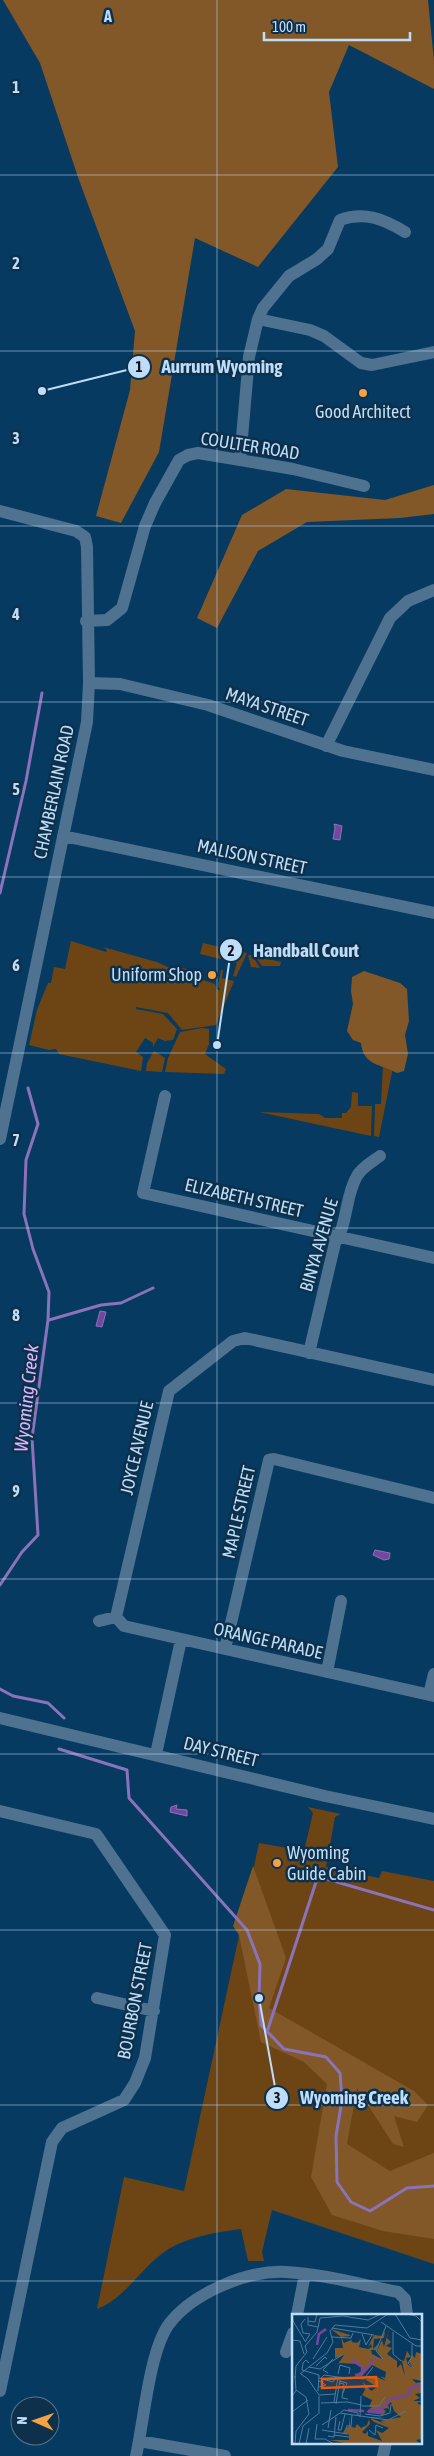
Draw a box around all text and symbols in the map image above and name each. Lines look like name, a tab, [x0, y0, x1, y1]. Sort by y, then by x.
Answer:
text: A	[103, 7, 112, 25]
scale bar	[264, 10, 410, 42]
text: 100 m	[272, 18, 306, 35]
text: 1	[12, 78, 20, 96]
text: 2	[12, 254, 20, 272]
callout: Aurrum Wyoming	[126, 350, 292, 384]
text: Aurrum Wyoming	[161, 355, 283, 377]
text: 1	[135, 358, 143, 375]
marker: Good Architect	[357, 387, 369, 399]
place label: Good Architect	[315, 401, 411, 422]
street label: COULTER ROAD	[199, 427, 301, 464]
text: 3	[12, 429, 20, 447]
text: 4	[11, 605, 20, 623]
street label: MAYA STREET	[223, 683, 311, 730]
street label: CHAMBERLAIN ROAD	[29, 723, 78, 861]
text: 5	[12, 780, 20, 798]
street label: MALISON STREET	[195, 835, 309, 878]
callout: Handball Court	[218, 933, 369, 967]
text: Handball Court	[253, 939, 360, 961]
text: 2	[227, 942, 235, 959]
text: 6	[12, 956, 20, 974]
place label: Uniform Shop	[111, 964, 202, 985]
marker: Uniform Shop	[206, 969, 218, 981]
text: 7	[12, 1131, 20, 1149]
street label: ELIZABETH STREET	[183, 1174, 305, 1221]
street label: BINYA AVENUE	[295, 1196, 342, 1294]
text: 8	[12, 1306, 20, 1324]
water label: Wyoming Creek	[9, 1343, 43, 1453]
street label: JOYCE AVENUE	[116, 1399, 158, 1497]
street label: MAPLE STREET	[218, 1463, 259, 1560]
text: 9	[12, 1482, 20, 1500]
street label: ORANGE PARADE	[212, 1618, 325, 1663]
street label: DAY STREET	[182, 1732, 261, 1771]
place label: Wyoming Guide Cabin	[287, 1842, 366, 1884]
marker: Wyoming Guide Cabin	[271, 1857, 283, 1869]
street label: BOURBON STREET	[113, 1941, 156, 2061]
callout: Wyoming Creek	[265, 2081, 418, 2115]
text: Wyoming Creek	[299, 2086, 409, 2108]
text: 3	[273, 2089, 281, 2106]
inset map	[292, 2314, 422, 2444]
north arrow	[10, 2396, 60, 2446]
text: N	[14, 2416, 30, 2425]

